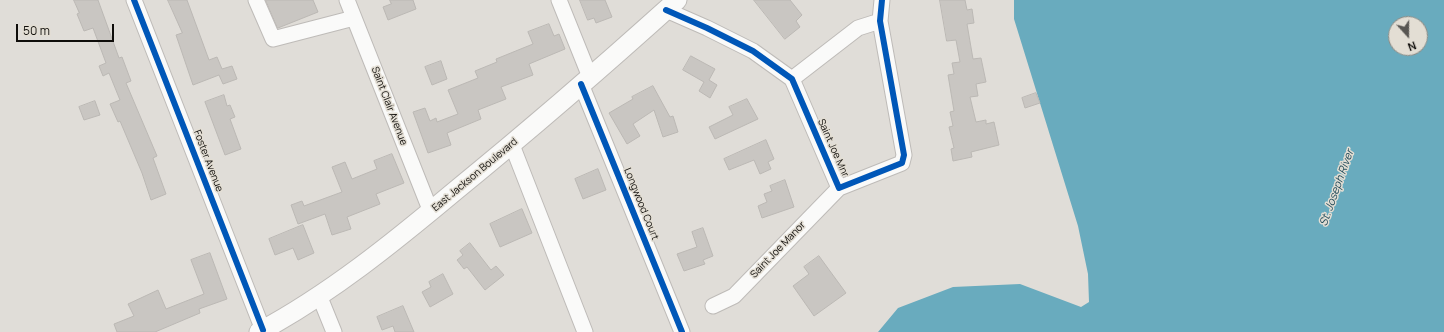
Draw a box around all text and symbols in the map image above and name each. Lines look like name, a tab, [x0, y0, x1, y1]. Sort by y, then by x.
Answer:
scale bar	[18, 16, 116, 42]
north arrow	[1388, 16, 1428, 56]
text: 50 m	[23, 22, 50, 39]
text: N	[1406, 38, 1418, 55]
street label: Saint Clair Avenue	[368, 65, 410, 147]
street label: Saint Joe Mnr	[815, 117, 851, 179]
street label: Foster Avenue	[191, 128, 225, 194]
street label: East Jackson Boulevard	[430, 136, 520, 214]
water label: St. Joseph River	[1317, 148, 1357, 228]
street label: Longwood Court	[621, 166, 661, 242]
street label: Saint Joe Manor	[748, 219, 808, 281]

